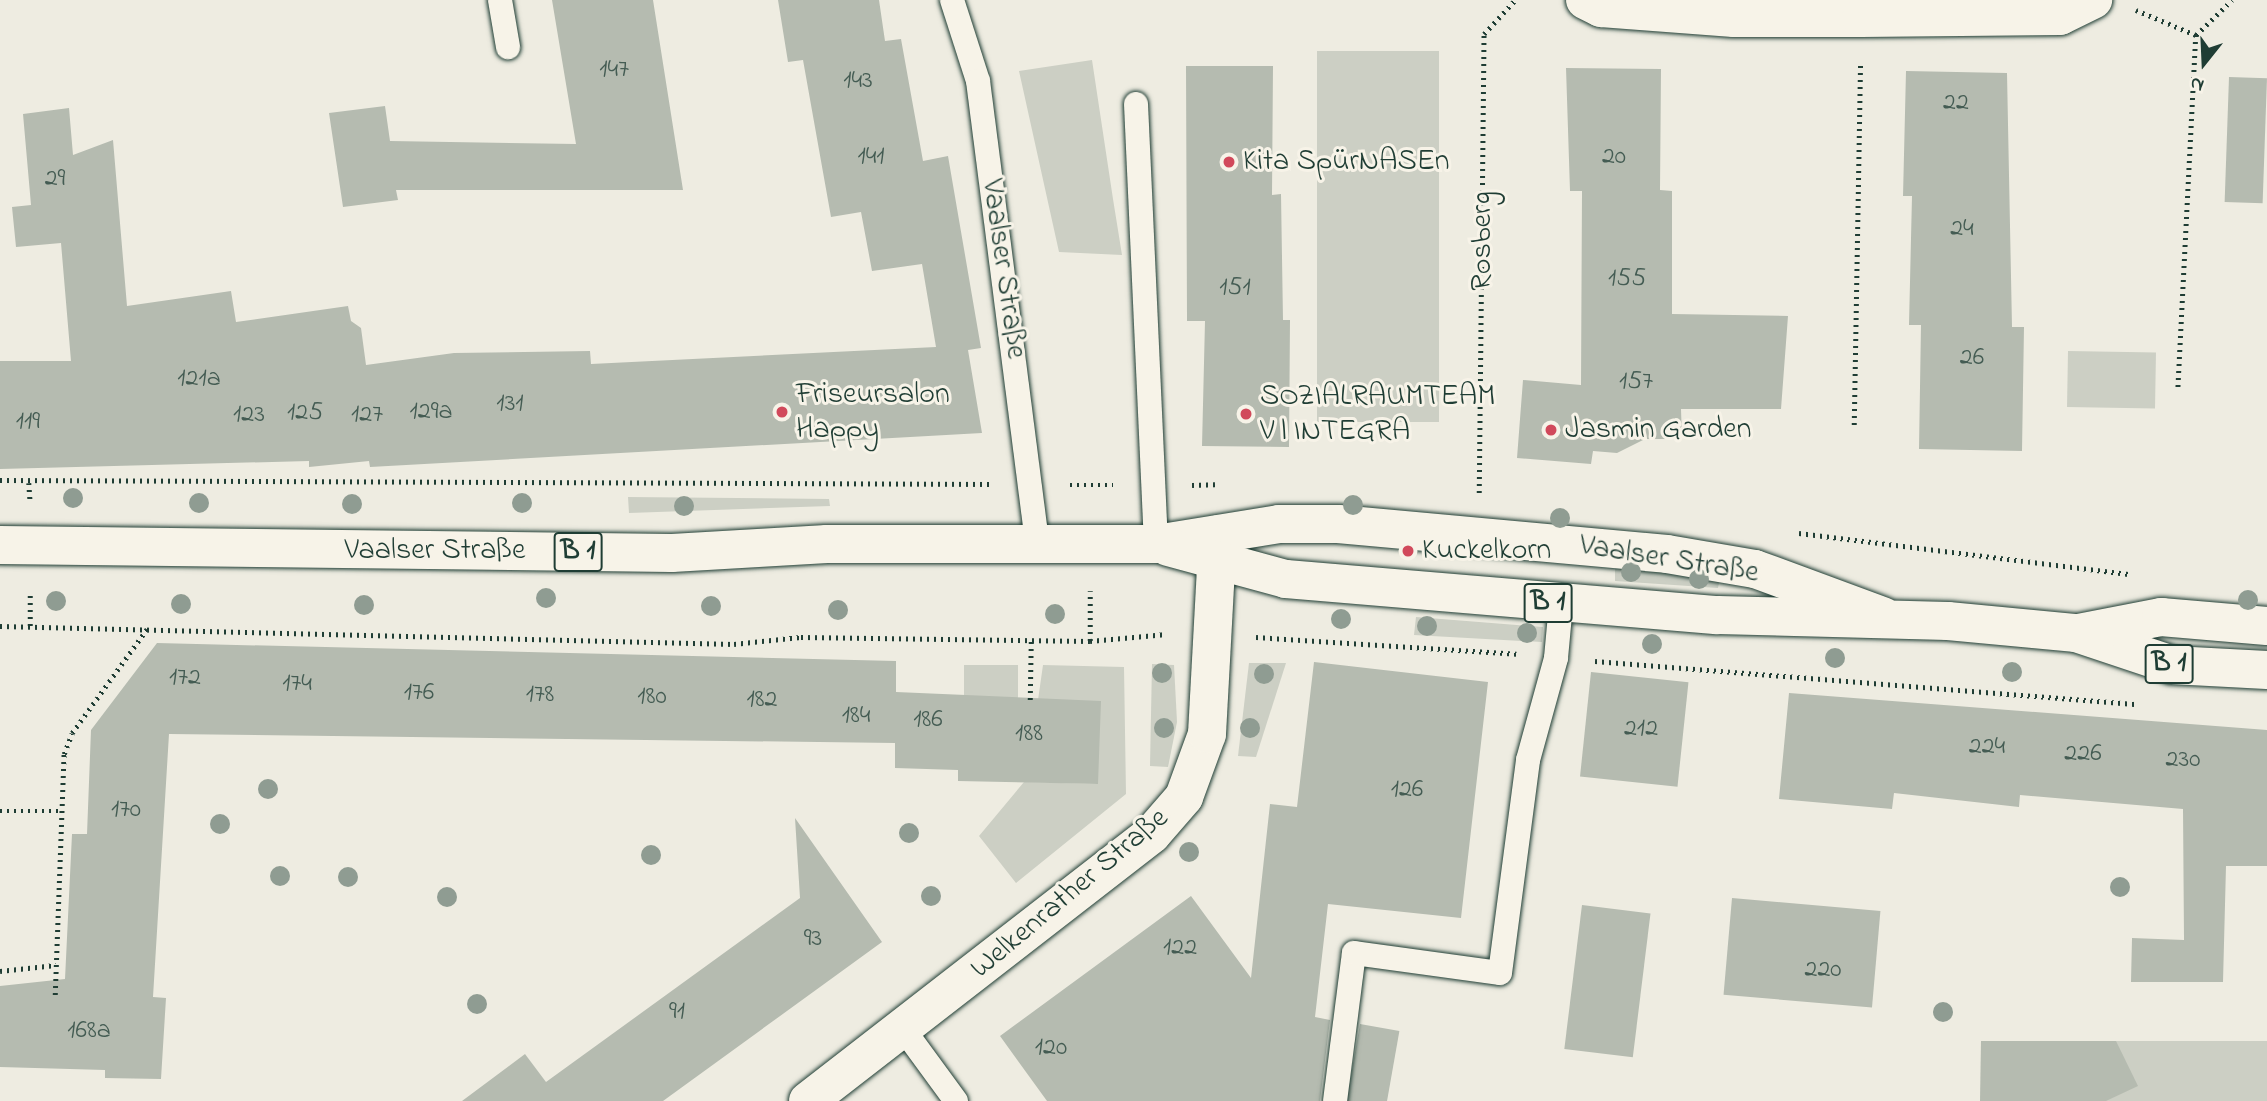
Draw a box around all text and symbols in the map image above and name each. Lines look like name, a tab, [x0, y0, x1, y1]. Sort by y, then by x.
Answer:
north arrow	[2169, 28, 2239, 98]
house number: 147	[599, 55, 629, 87]
house number: 143	[843, 66, 873, 98]
text: N	[2187, 69, 2208, 98]
house number: 22	[1943, 88, 1969, 120]
house number: 141	[857, 142, 885, 174]
house number: 20	[1602, 142, 1626, 174]
place label: Kita SpürNASEn	[1243, 144, 1450, 180]
marker: Kita SpürNASEn	[1221, 154, 1237, 170]
house number: 29	[45, 164, 65, 196]
street label: Vaalser Straße	[973, 177, 1033, 361]
street label: Rosberg	[1465, 191, 1501, 291]
house number: 24	[1950, 214, 1974, 246]
house number: 155	[1608, 264, 1646, 296]
house number: 151	[1219, 273, 1251, 305]
house number: 26	[1960, 343, 1984, 375]
house number: 121a	[177, 364, 221, 396]
house number: 157	[1619, 367, 1653, 399]
place label: Friseursalon Happy	[796, 377, 950, 448]
place label: SOZIALRAUMTEAM V | INTEGRA	[1260, 379, 1495, 449]
house number: 131	[496, 389, 524, 421]
house number: 129a	[409, 397, 453, 429]
house number: 125	[287, 398, 323, 430]
house number: 123	[233, 400, 265, 432]
house number: 127	[351, 400, 383, 432]
marker: Friseursalon Happy	[774, 404, 790, 420]
marker: SOZIALRAUMTEAM V | INTEGRA	[1238, 406, 1254, 422]
house number: 119	[16, 407, 40, 439]
place label: Jasmin Garden	[1565, 412, 1751, 448]
marker: Jasmin Garden	[1543, 422, 1559, 438]
road number: B 1	[554, 528, 602, 576]
street label: Vaalser Straße	[1577, 528, 1761, 592]
street label: Vaalser Straße	[344, 533, 526, 569]
place label: Kuckelkorn	[1422, 533, 1551, 569]
marker: Kuckelkorn	[1400, 543, 1416, 559]
road number: B 1	[1524, 578, 1572, 628]
road number: B 1	[2144, 640, 2194, 688]
house number: 172	[169, 663, 201, 695]
house number: 174	[282, 669, 312, 701]
house number: 176	[404, 678, 434, 710]
house number: 178	[526, 680, 554, 712]
house number: 180	[637, 682, 667, 714]
house number: 182	[747, 685, 777, 717]
house number: 184	[842, 701, 870, 733]
house number: 186	[913, 705, 943, 737]
house number: 212	[1624, 714, 1658, 746]
house number: 188	[1015, 719, 1043, 751]
house number: 224	[1969, 732, 2005, 764]
house number: 226	[2064, 739, 2102, 771]
house number: 230	[2166, 745, 2200, 777]
house number: 126	[1391, 775, 1423, 807]
house number: 170	[111, 795, 141, 827]
street label: Welkenrather Straße	[964, 801, 1176, 987]
house number: 93	[804, 924, 822, 956]
house number: 122	[1163, 933, 1197, 965]
house number: 220	[1804, 955, 1842, 987]
house number: 91	[669, 997, 685, 1029]
house number: 168a	[67, 1016, 111, 1048]
house number: 120	[1035, 1033, 1067, 1065]

